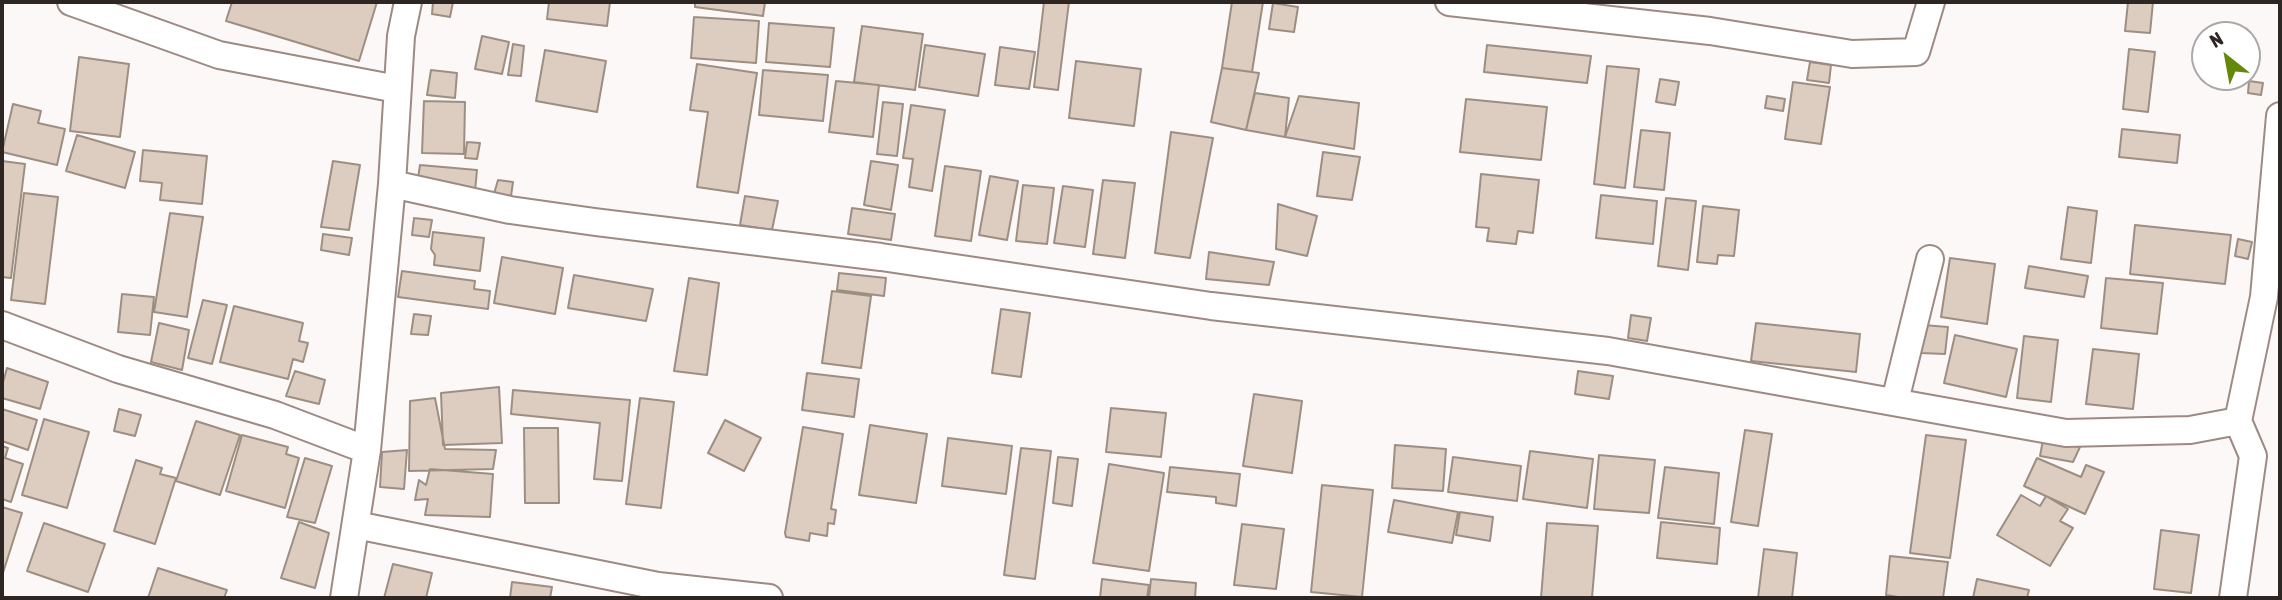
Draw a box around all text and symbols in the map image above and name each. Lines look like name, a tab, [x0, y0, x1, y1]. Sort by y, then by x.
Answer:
north arrow	[2191, 21, 2261, 91]
text: N	[2206, 27, 2227, 52]

